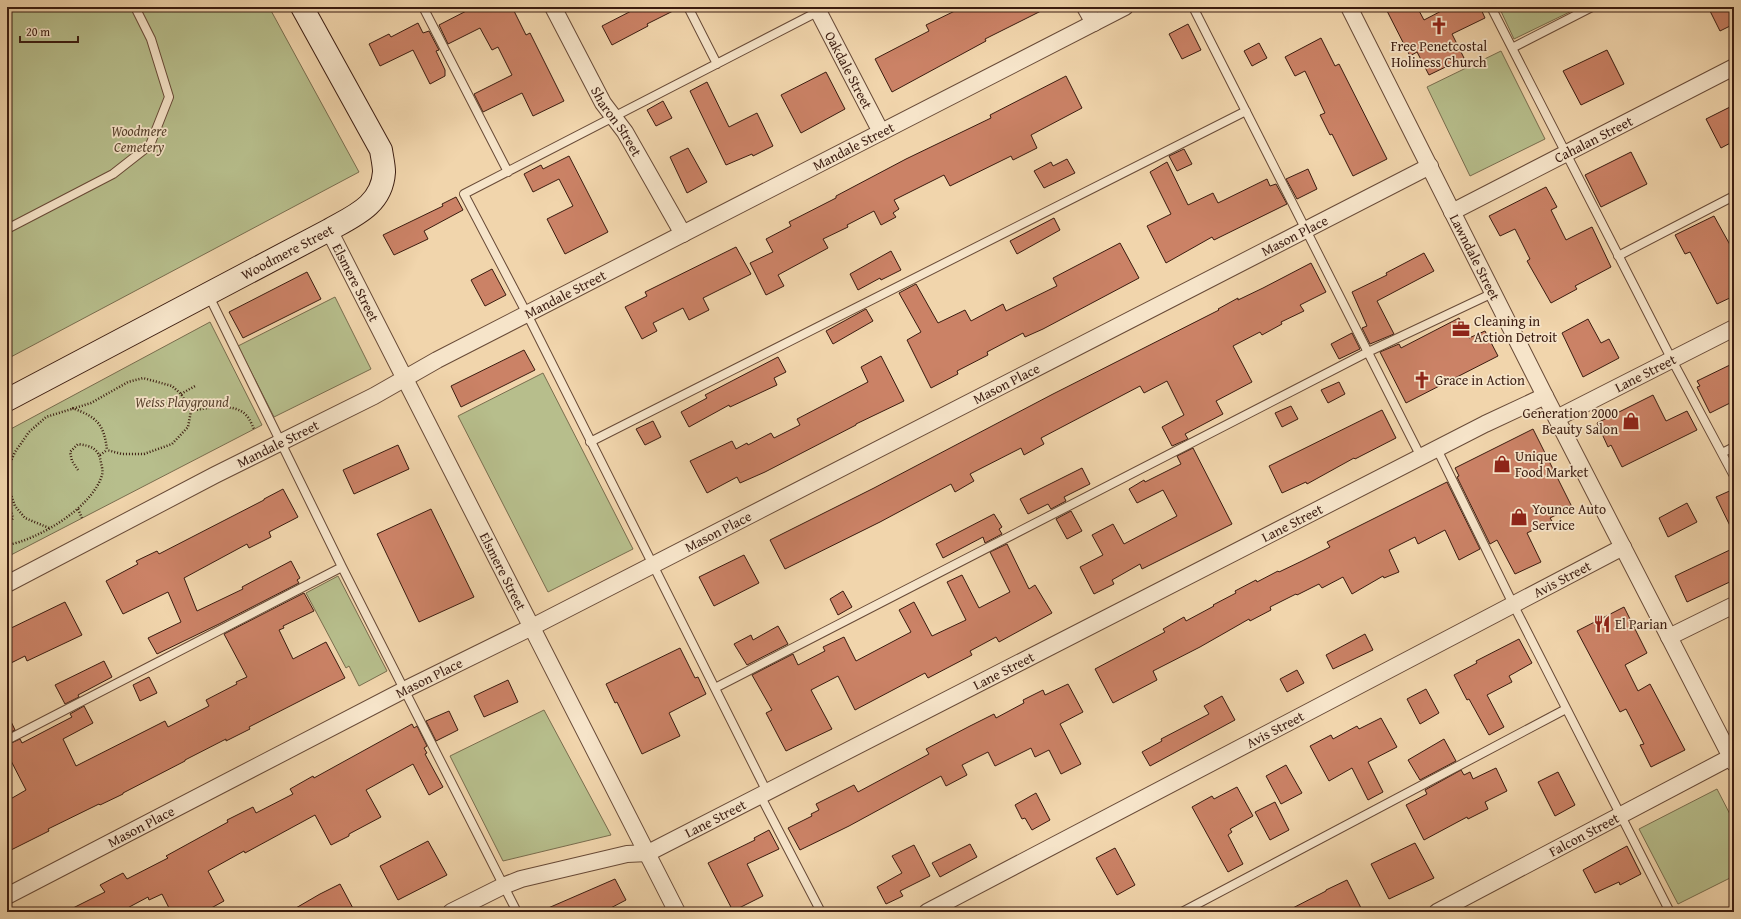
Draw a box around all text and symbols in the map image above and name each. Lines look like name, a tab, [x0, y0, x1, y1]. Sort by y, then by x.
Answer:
church icon: Free Penetcostal Holiness Church	[1429, 16, 1449, 36]
scale bar	[20, 18, 78, 44]
text: 20 m	[26, 23, 50, 40]
street label: Oakdale Street	[820, 27, 877, 113]
place label: Free Penetcostal Holiness Church	[1391, 36, 1487, 72]
street label: Sharon Street	[586, 83, 647, 160]
street label: Cahalan Street	[1551, 111, 1636, 168]
street label: Mandale Street	[809, 117, 898, 176]
park label: Woodmere Cemetery	[111, 121, 167, 157]
street label: Mason Place	[1258, 210, 1332, 261]
street label: Lawndale Street	[1445, 210, 1505, 304]
street label: Woodmere Street	[238, 219, 337, 285]
street label: Elsmere Street	[328, 240, 384, 325]
street label: Mandale Street	[521, 265, 609, 323]
place label: Cleaning in Action Detroit	[1474, 311, 1557, 347]
office icon: Cleaning in Action Detroit	[1451, 319, 1471, 339]
street label: Lane Street	[1611, 349, 1679, 397]
street label: Mason Place	[969, 358, 1044, 409]
church icon: Grace in Action	[1412, 370, 1432, 390]
place label: Grace in Action	[1435, 370, 1525, 390]
park label: Weiss Playground	[135, 392, 229, 412]
place label: Generation 2000 Beauty Salon	[1523, 403, 1618, 439]
shop icon: Generation 2000 Beauty Salon	[1621, 411, 1641, 431]
street label: Mandale Street	[233, 415, 322, 473]
place label: Unique Food Market	[1515, 446, 1588, 482]
shop icon: Unique Food Market	[1492, 454, 1512, 474]
street label: Lane Street	[1258, 499, 1326, 547]
place label: Younce Auto Service	[1532, 499, 1606, 535]
street label: Mason Place	[681, 506, 755, 557]
shop icon: Younce Auto Service	[1509, 507, 1529, 527]
street label: Elsmere Street	[475, 529, 531, 614]
street label: Avis Street	[1530, 556, 1595, 602]
restaurant icon: El Parian	[1592, 614, 1612, 634]
place label: El Parian	[1615, 614, 1668, 634]
street label: Lane Street	[969, 647, 1038, 695]
street label: Mason Place	[392, 653, 466, 703]
street label: Avis Street	[1243, 706, 1308, 753]
street label: Lane Street	[681, 794, 749, 843]
street label: Mason Place	[104, 801, 178, 852]
street label: Falcon Street	[1545, 808, 1622, 861]

